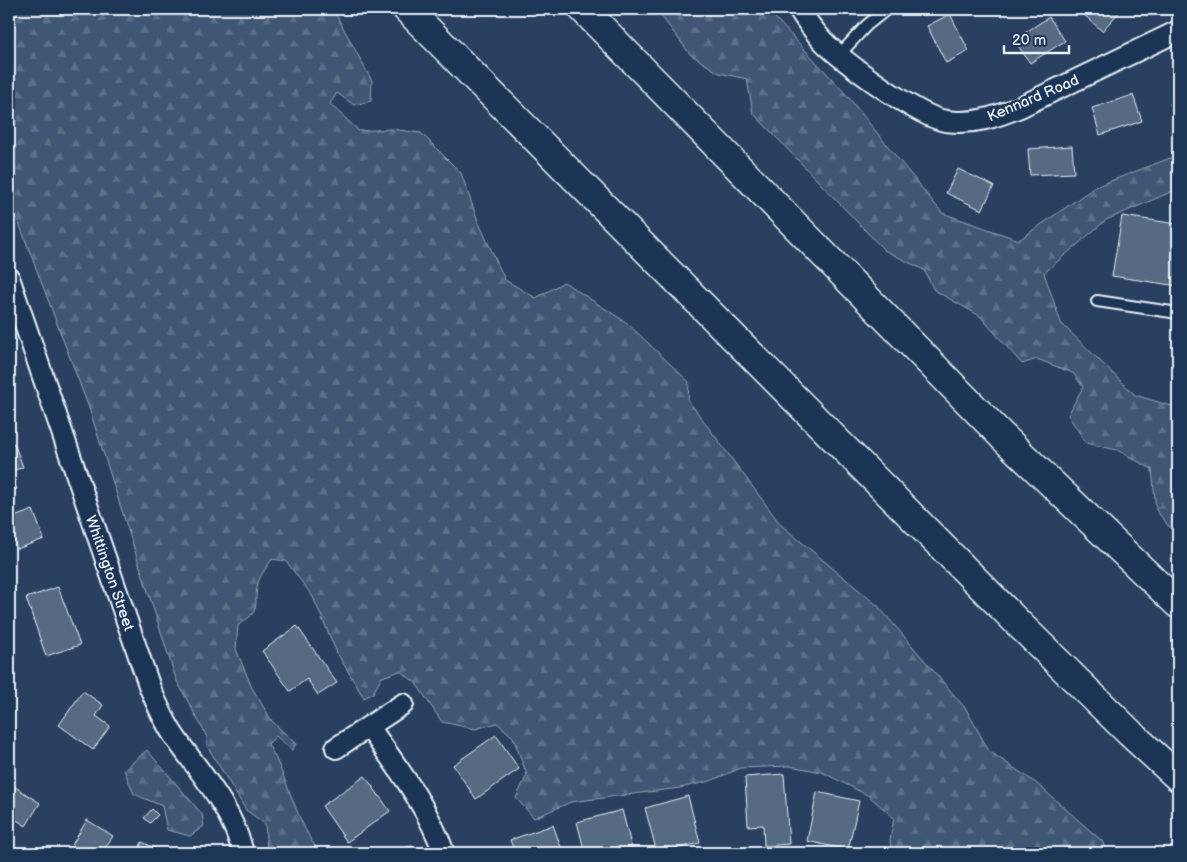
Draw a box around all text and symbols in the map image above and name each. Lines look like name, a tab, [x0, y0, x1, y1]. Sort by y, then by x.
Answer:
scale bar	[1004, 22, 1070, 54]
text: 20 m	[1012, 31, 1046, 50]
street label: Kennard Road	[984, 71, 1082, 126]
street label: Whittington Street	[81, 513, 138, 634]

